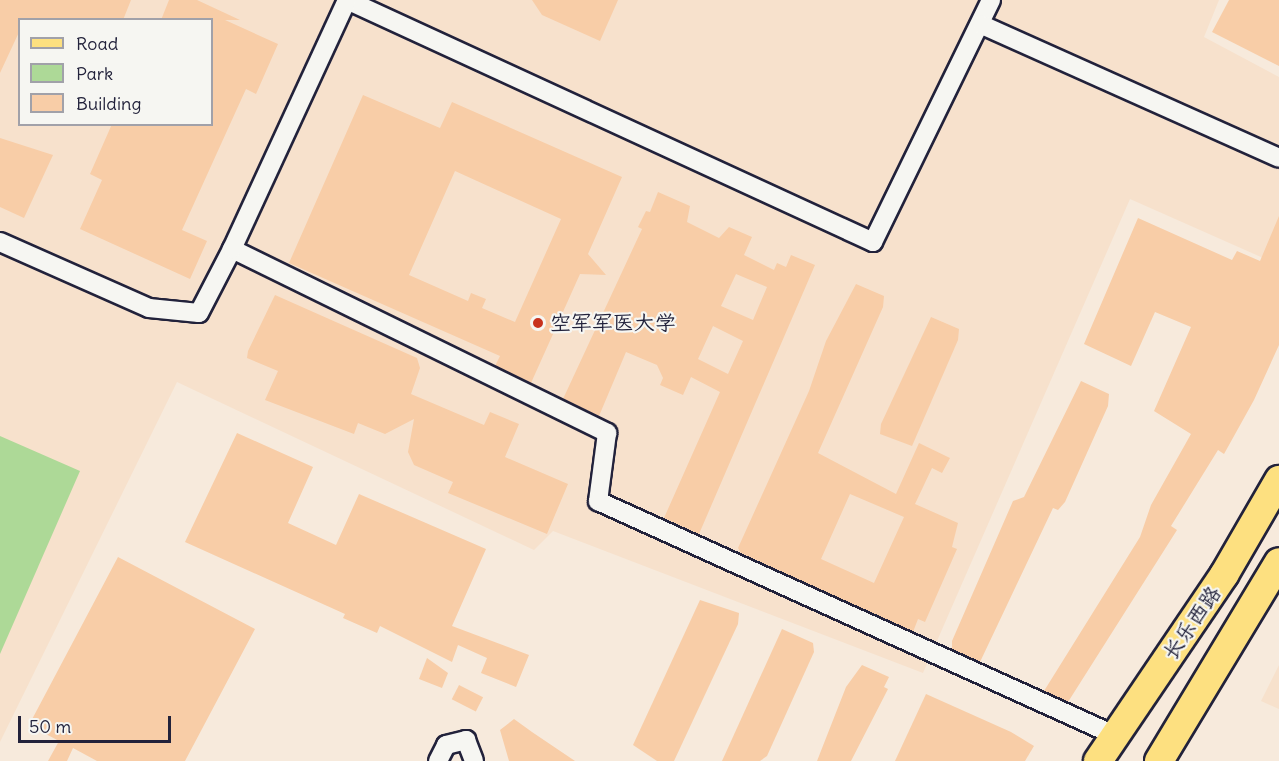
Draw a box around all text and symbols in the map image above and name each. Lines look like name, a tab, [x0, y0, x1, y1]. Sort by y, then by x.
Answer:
legend	[18, 18, 213, 126]
text: Road	[76, 32, 118, 55]
text: Park	[76, 62, 113, 85]
text: Building	[76, 92, 141, 115]
place label: 空军军医大学	[550, 310, 676, 336]
marker: 空军军医大学	[531, 316, 545, 330]
street label: 长乐西路	[1158, 581, 1226, 665]
scale bar	[21, 704, 174, 742]
text: 50 m	[29, 715, 71, 738]

